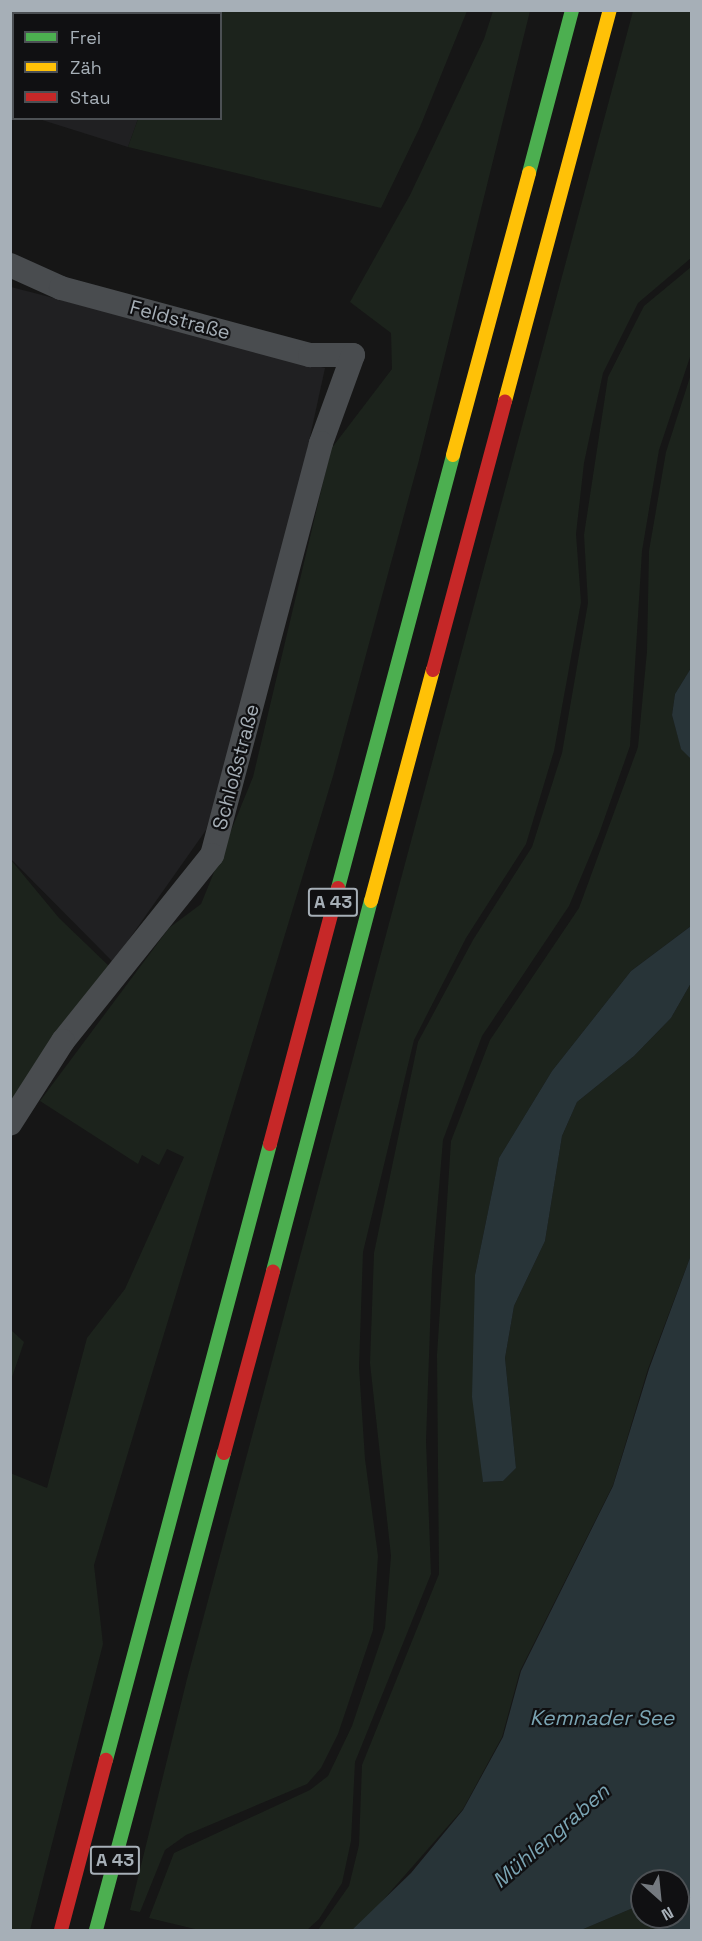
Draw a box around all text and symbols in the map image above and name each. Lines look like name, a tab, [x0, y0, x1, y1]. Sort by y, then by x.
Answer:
legend	[12, 12, 222, 120]
text: Frei	[70, 26, 101, 49]
text: Zäh	[70, 56, 102, 79]
text: Stau	[70, 86, 110, 109]
street label: Feldstraße	[127, 295, 233, 345]
street label: Schloßstraße	[208, 702, 264, 832]
road number: A 43	[308, 887, 358, 917]
water label: Kemnader See	[530, 1705, 674, 1731]
water label: Mühlengraben	[488, 1779, 614, 1893]
road number: A 43	[90, 1845, 140, 1875]
north arrow	[630, 1869, 690, 1929]
text: N	[658, 1902, 677, 1925]

